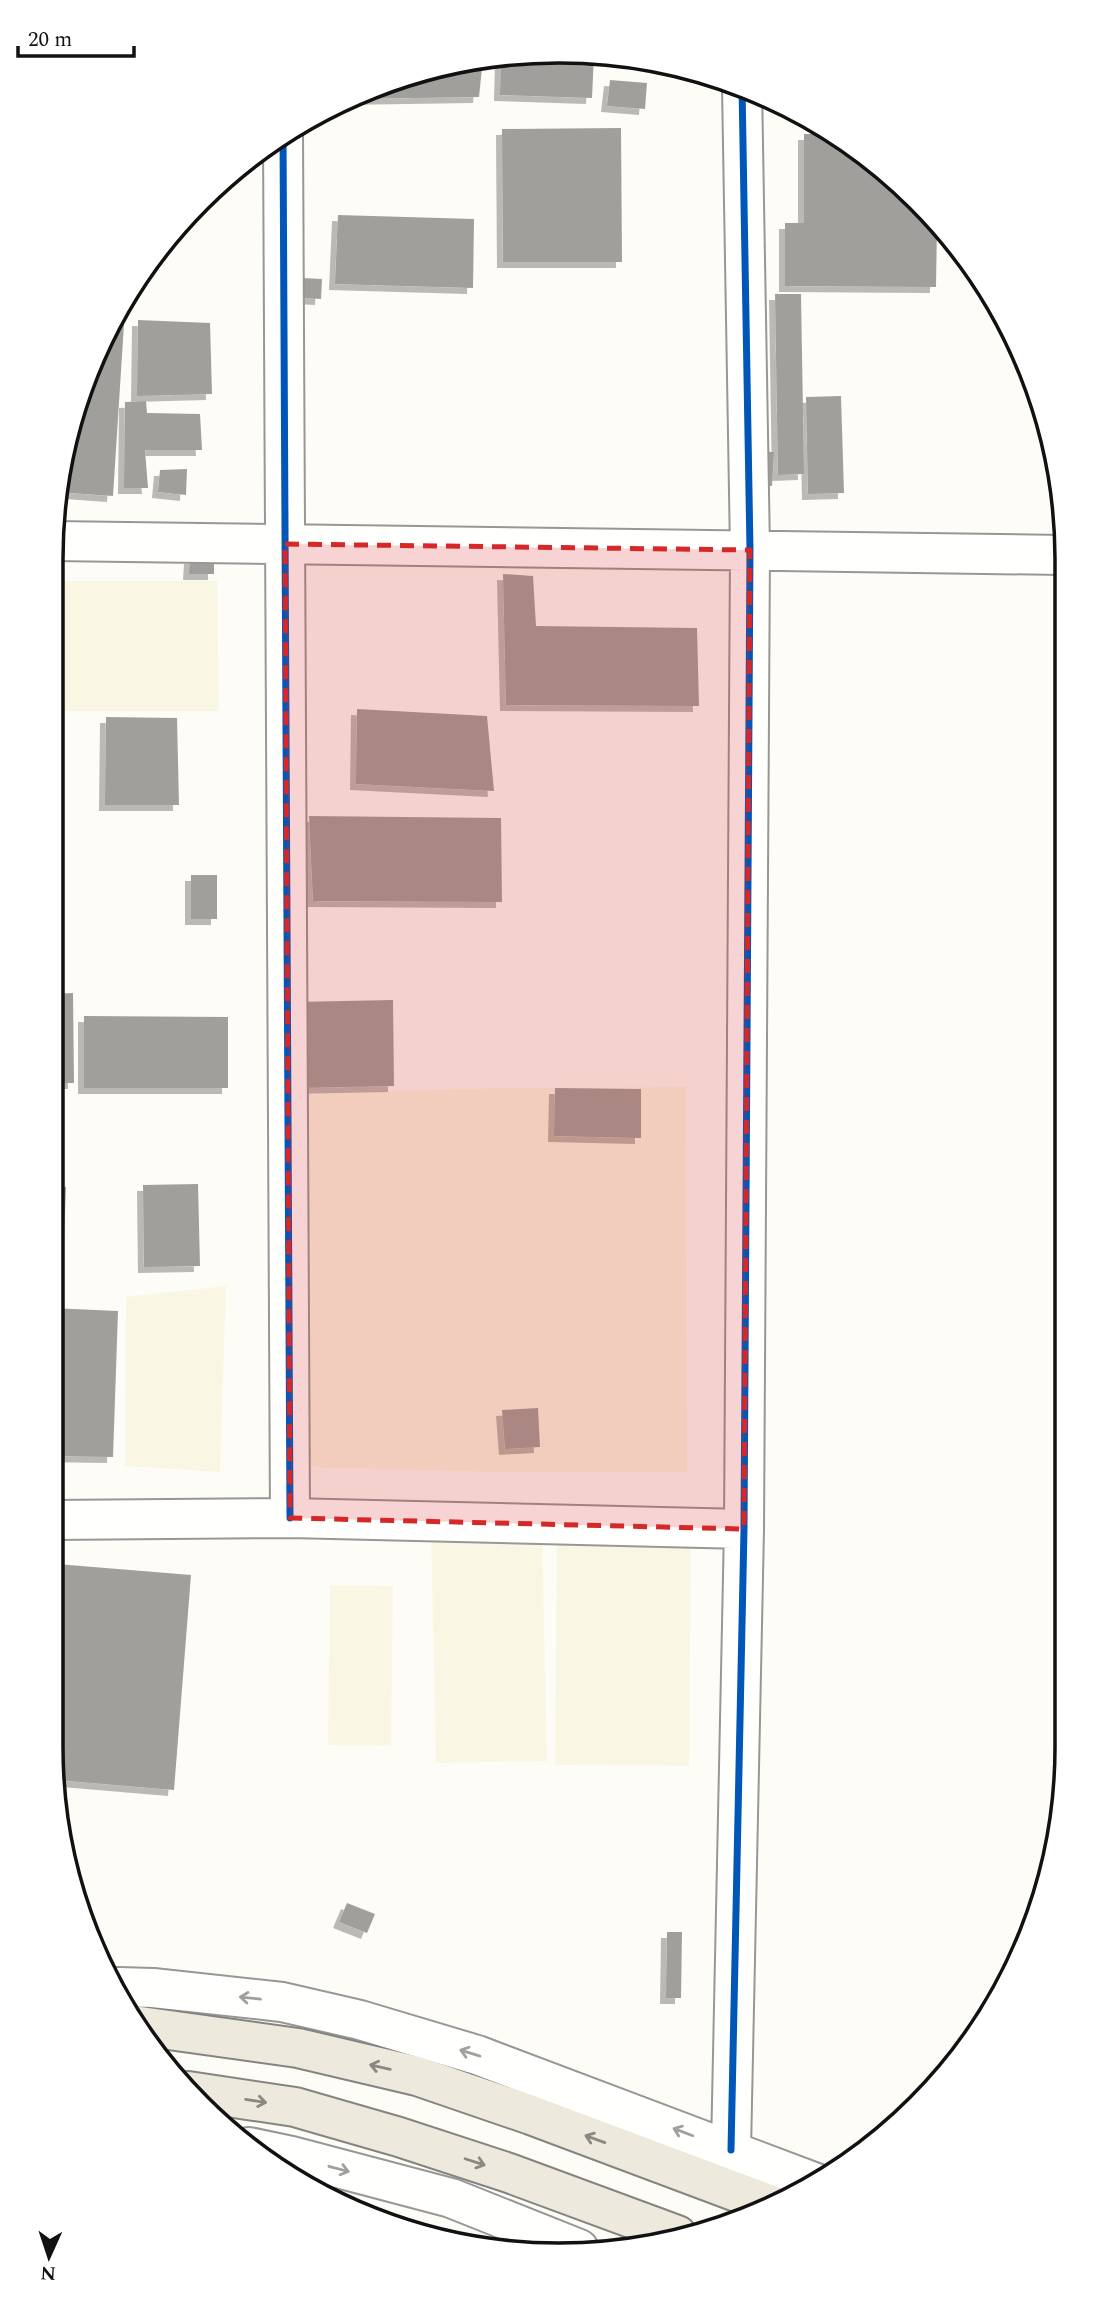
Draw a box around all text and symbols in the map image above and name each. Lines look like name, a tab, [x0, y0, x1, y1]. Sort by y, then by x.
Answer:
scale bar	[18, 14, 133, 58]
text: 20 m	[28, 24, 72, 56]
one-way arrow	[239, 1992, 261, 2005]
one-way arrow	[459, 2046, 481, 2059]
one-way arrow	[369, 2060, 392, 2074]
one-way arrow	[244, 2095, 267, 2108]
one-way arrow	[673, 2125, 695, 2138]
one-way arrow	[585, 2132, 607, 2144]
one-way arrow	[463, 2157, 485, 2169]
one-way arrow	[328, 2163, 350, 2176]
north arrow	[14, 2222, 84, 2292]
text: N	[40, 2258, 57, 2287]

